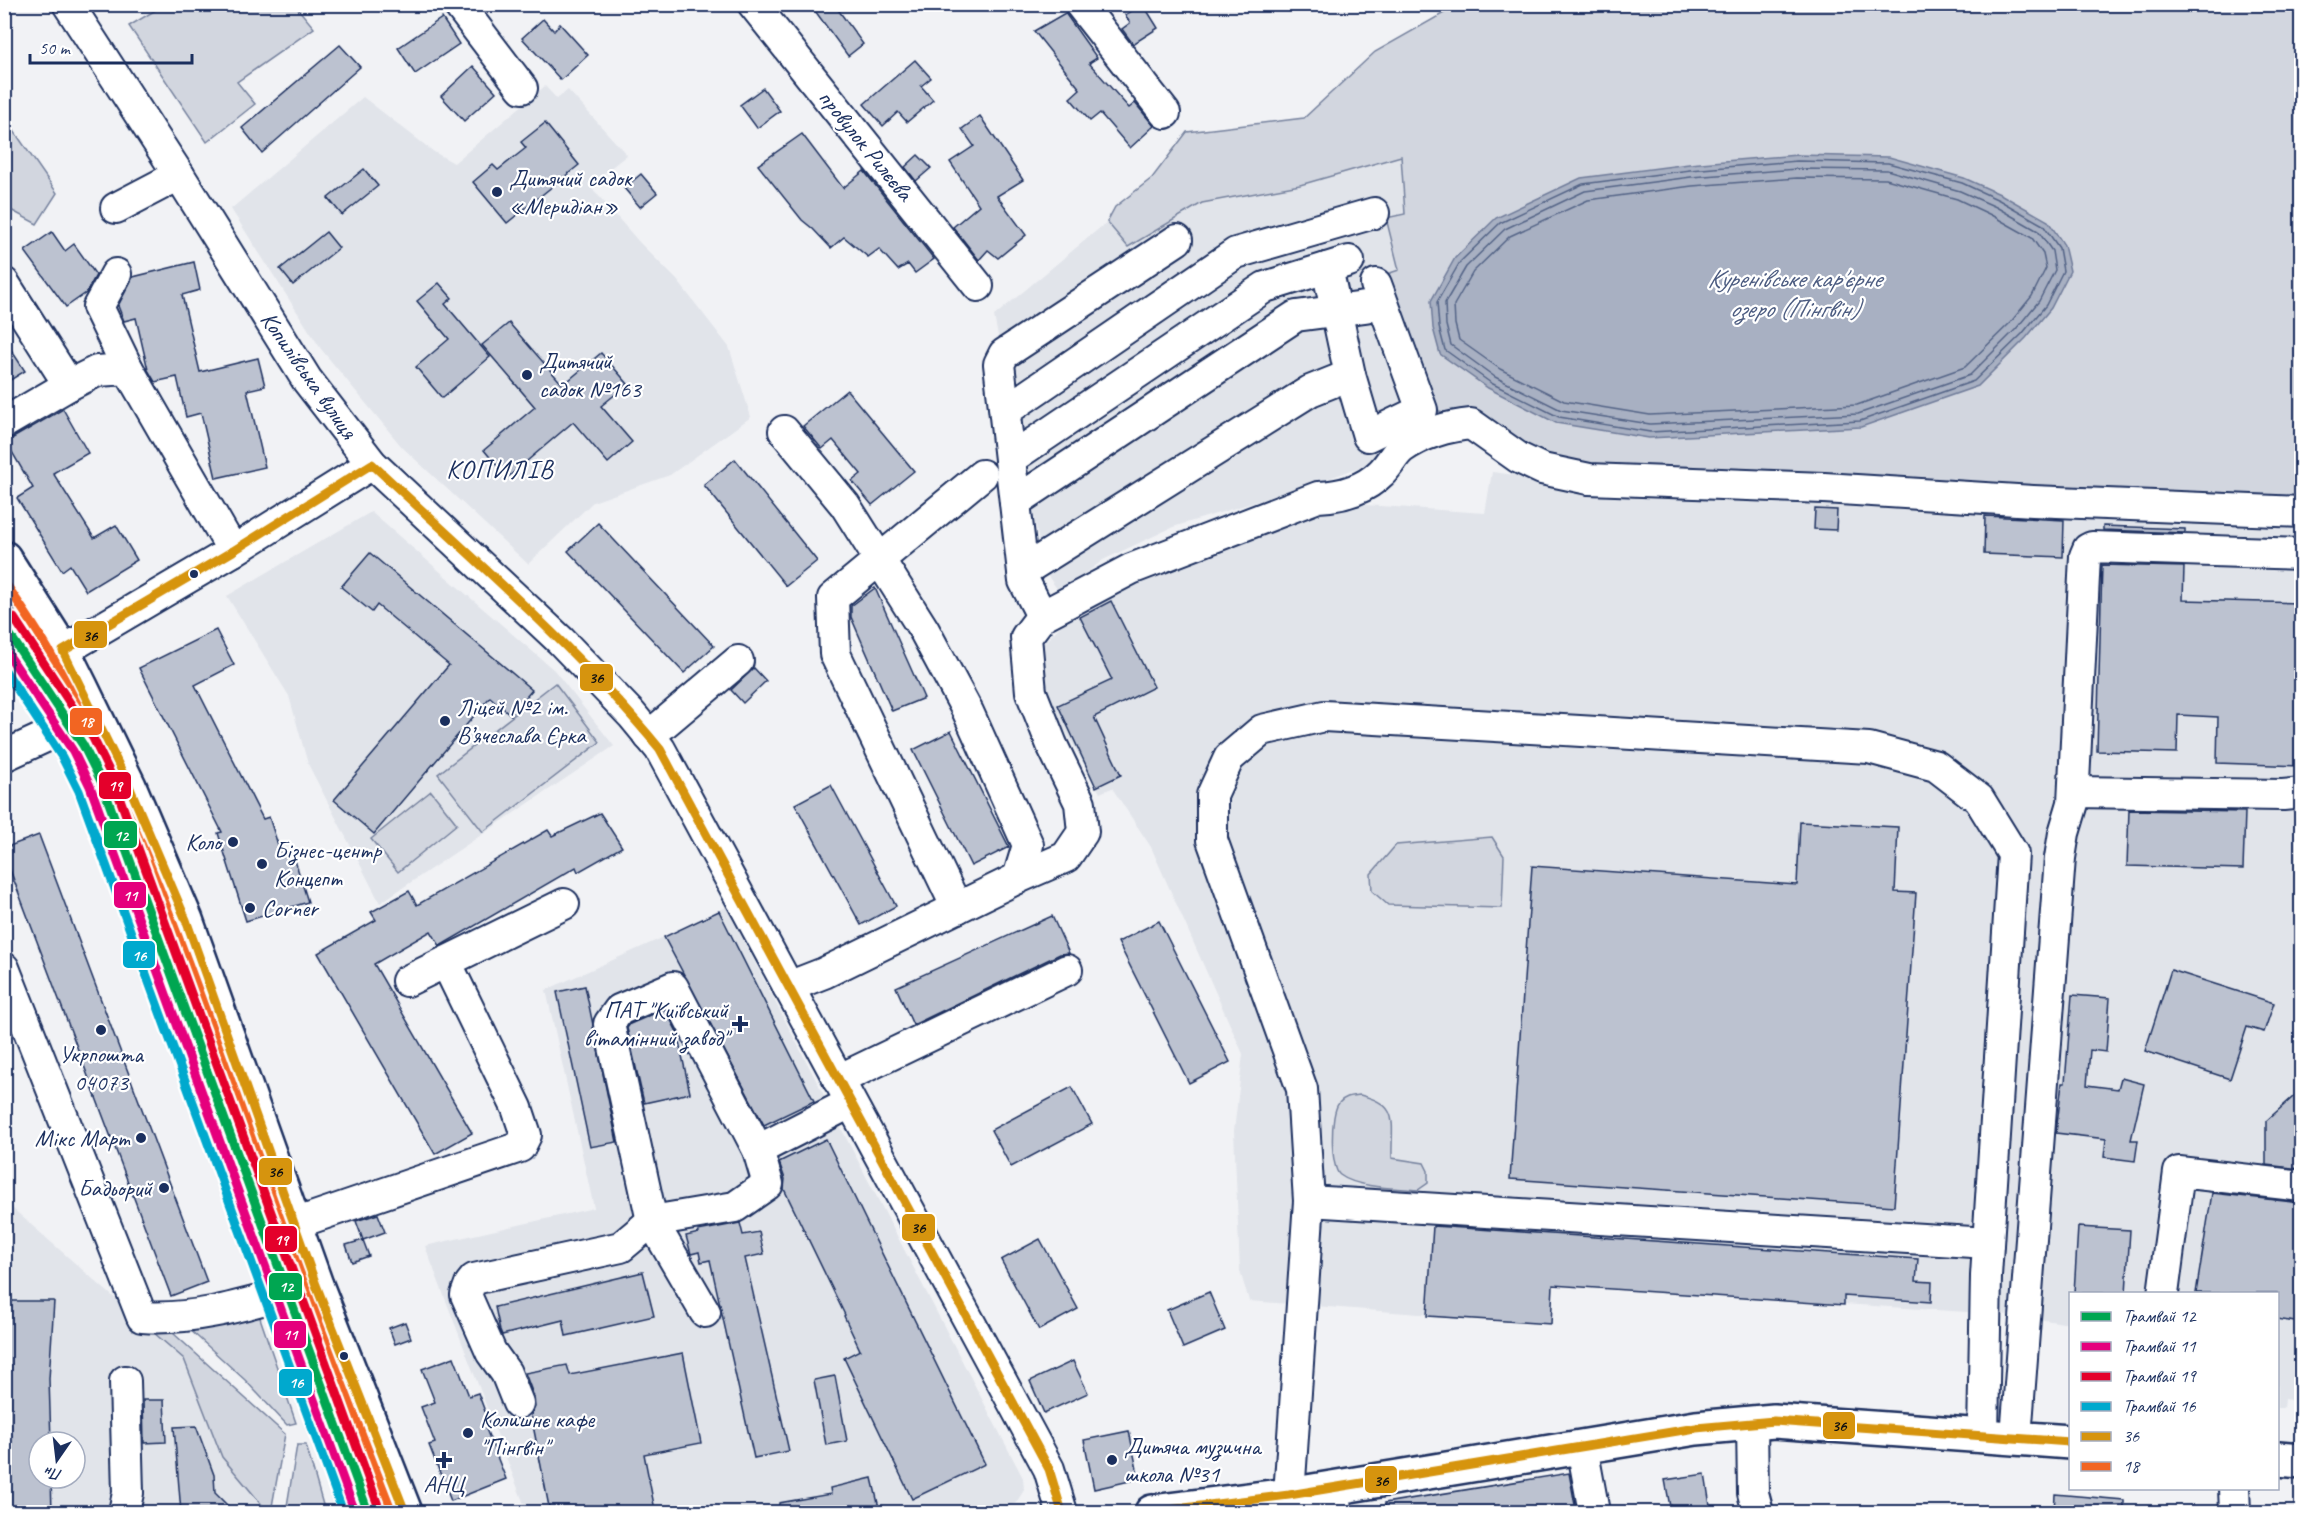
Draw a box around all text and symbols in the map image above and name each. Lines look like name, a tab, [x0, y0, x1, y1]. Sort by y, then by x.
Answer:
scale bar	[30, 27, 192, 65]
text: 50 m	[39, 37, 72, 59]
street label: провулок Рилєєва	[812, 83, 921, 208]
place label: Дитячий садок «Меридіан»	[509, 163, 634, 221]
marker: Дитячий садок «Меридіан»	[490, 185, 504, 199]
water label: Куренівське кар'єрне озеро (Пінгвін)	[1707, 262, 1885, 325]
street label: Копилівська вулиця	[254, 305, 365, 446]
place label: Дитячий садок №163	[539, 346, 643, 404]
marker: Дитячий садок №163	[520, 368, 534, 382]
district label: КОПИЛІВ	[446, 453, 554, 486]
unlabelled marker	[188, 568, 200, 580]
line badge: 36	[73, 620, 108, 649]
text: 36	[83, 626, 99, 646]
line badge: 36	[579, 663, 614, 692]
text: 36	[589, 668, 605, 688]
place label: Ліцей №2 ім. В’ячеслава Єрка	[457, 692, 587, 750]
line badge: 18	[69, 707, 103, 736]
text: 18	[79, 712, 95, 732]
marker: Ліцей №2 ім. В’ячеслава Єрка	[438, 714, 452, 728]
line badge: 19	[98, 771, 132, 800]
text: 19	[108, 776, 124, 796]
line badge: 12	[103, 820, 138, 849]
text: 12	[114, 826, 130, 846]
place label: Коло	[186, 827, 224, 857]
marker: Коло	[226, 835, 240, 849]
place label: Бізнес-центр Концепт	[274, 835, 382, 893]
marker: Бізнес-центр Концепт	[255, 857, 269, 871]
line badge: 11	[113, 881, 147, 909]
text: 11	[123, 886, 139, 906]
place label: Corner	[262, 893, 320, 923]
marker: Corner	[243, 901, 257, 915]
line badge: 16	[122, 940, 156, 969]
text: 16	[132, 946, 148, 966]
place label: ПАТ "Київський вітамінний завод"	[584, 995, 733, 1054]
marker: ПАТ "Київський вітамінний завод"	[733, 1017, 747, 1031]
marker: Укрпошта 04073	[94, 1023, 108, 1037]
place label: Укрпошта 04073	[59, 1039, 144, 1097]
place label: Мікс Март	[35, 1123, 131, 1153]
marker: Мікс Март	[134, 1131, 148, 1145]
line badge: 36	[258, 1157, 293, 1186]
text: 36	[268, 1162, 284, 1182]
place label: Бадьорий	[78, 1173, 154, 1203]
marker: Бадьорий	[157, 1181, 171, 1195]
line badge: 36	[901, 1213, 936, 1242]
text: 36	[911, 1218, 927, 1238]
line badge: 19	[264, 1225, 298, 1253]
text: 19	[274, 1230, 290, 1250]
line badge: 12	[268, 1272, 303, 1301]
text: 12	[279, 1277, 295, 1297]
legend	[2069, 1292, 2279, 1490]
text: Трамвай 12	[2123, 1305, 2198, 1327]
line badge: 11	[273, 1320, 307, 1349]
text: 11	[283, 1325, 299, 1345]
text: Трамвай 11	[2123, 1335, 2197, 1357]
unlabelled marker	[338, 1350, 350, 1362]
text: Трамвай 19	[2123, 1365, 2198, 1387]
line badge: 16	[278, 1368, 313, 1397]
text: 16	[289, 1373, 305, 1393]
text: Трамвай 16	[2123, 1395, 2197, 1417]
place label: Колишнє кафе "Пінгвін"	[480, 1404, 596, 1462]
line badge: 36	[1822, 1411, 1856, 1440]
text: 36	[1832, 1416, 1848, 1436]
text: 36	[2123, 1425, 2140, 1447]
marker: Колишнє кафе "Пінгвін"	[461, 1426, 475, 1440]
north arrow	[27, 1430, 87, 1490]
place label: Дитяча музична школа №31	[1124, 1431, 1262, 1489]
marker: АНЦ	[437, 1453, 451, 1467]
marker: Дитяча музична школа №31	[1105, 1453, 1119, 1467]
text: 18	[2123, 1455, 2141, 1477]
text: Пн	[42, 1462, 64, 1485]
line badge: 36	[1364, 1465, 1398, 1494]
place label: АНЦ	[423, 1469, 467, 1499]
text: 36	[1374, 1471, 1390, 1491]

